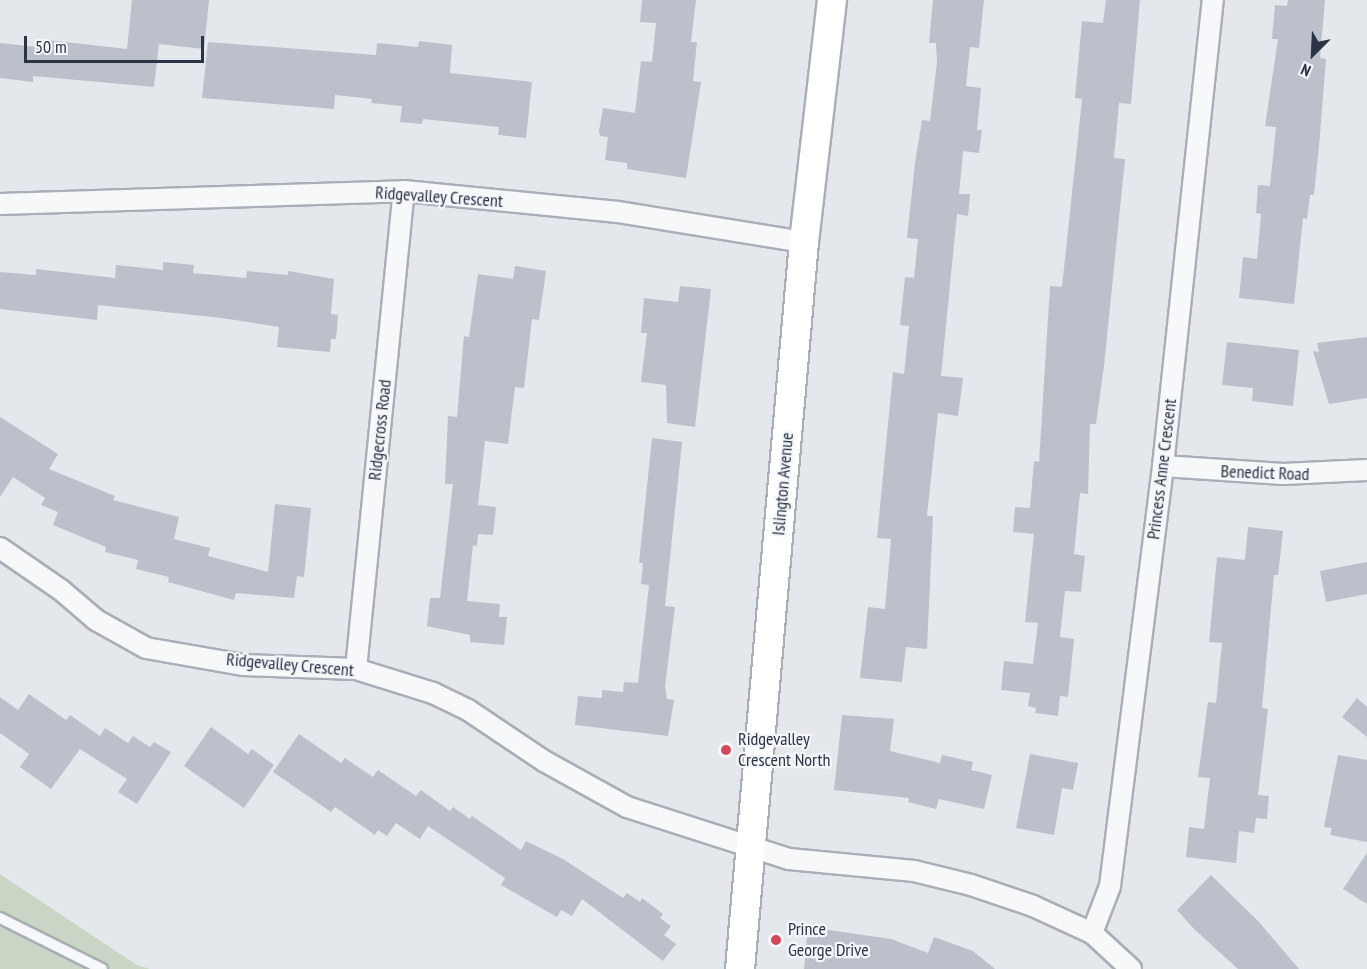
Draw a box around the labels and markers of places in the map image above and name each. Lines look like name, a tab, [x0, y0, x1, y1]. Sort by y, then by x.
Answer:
place label: Ridgevalley Crescent North	[738, 729, 830, 771]
marker: Ridgevalley Crescent North	[719, 743, 733, 757]
place label: Prince George Drive	[788, 919, 869, 962]
marker: Prince George Drive	[769, 933, 783, 947]

